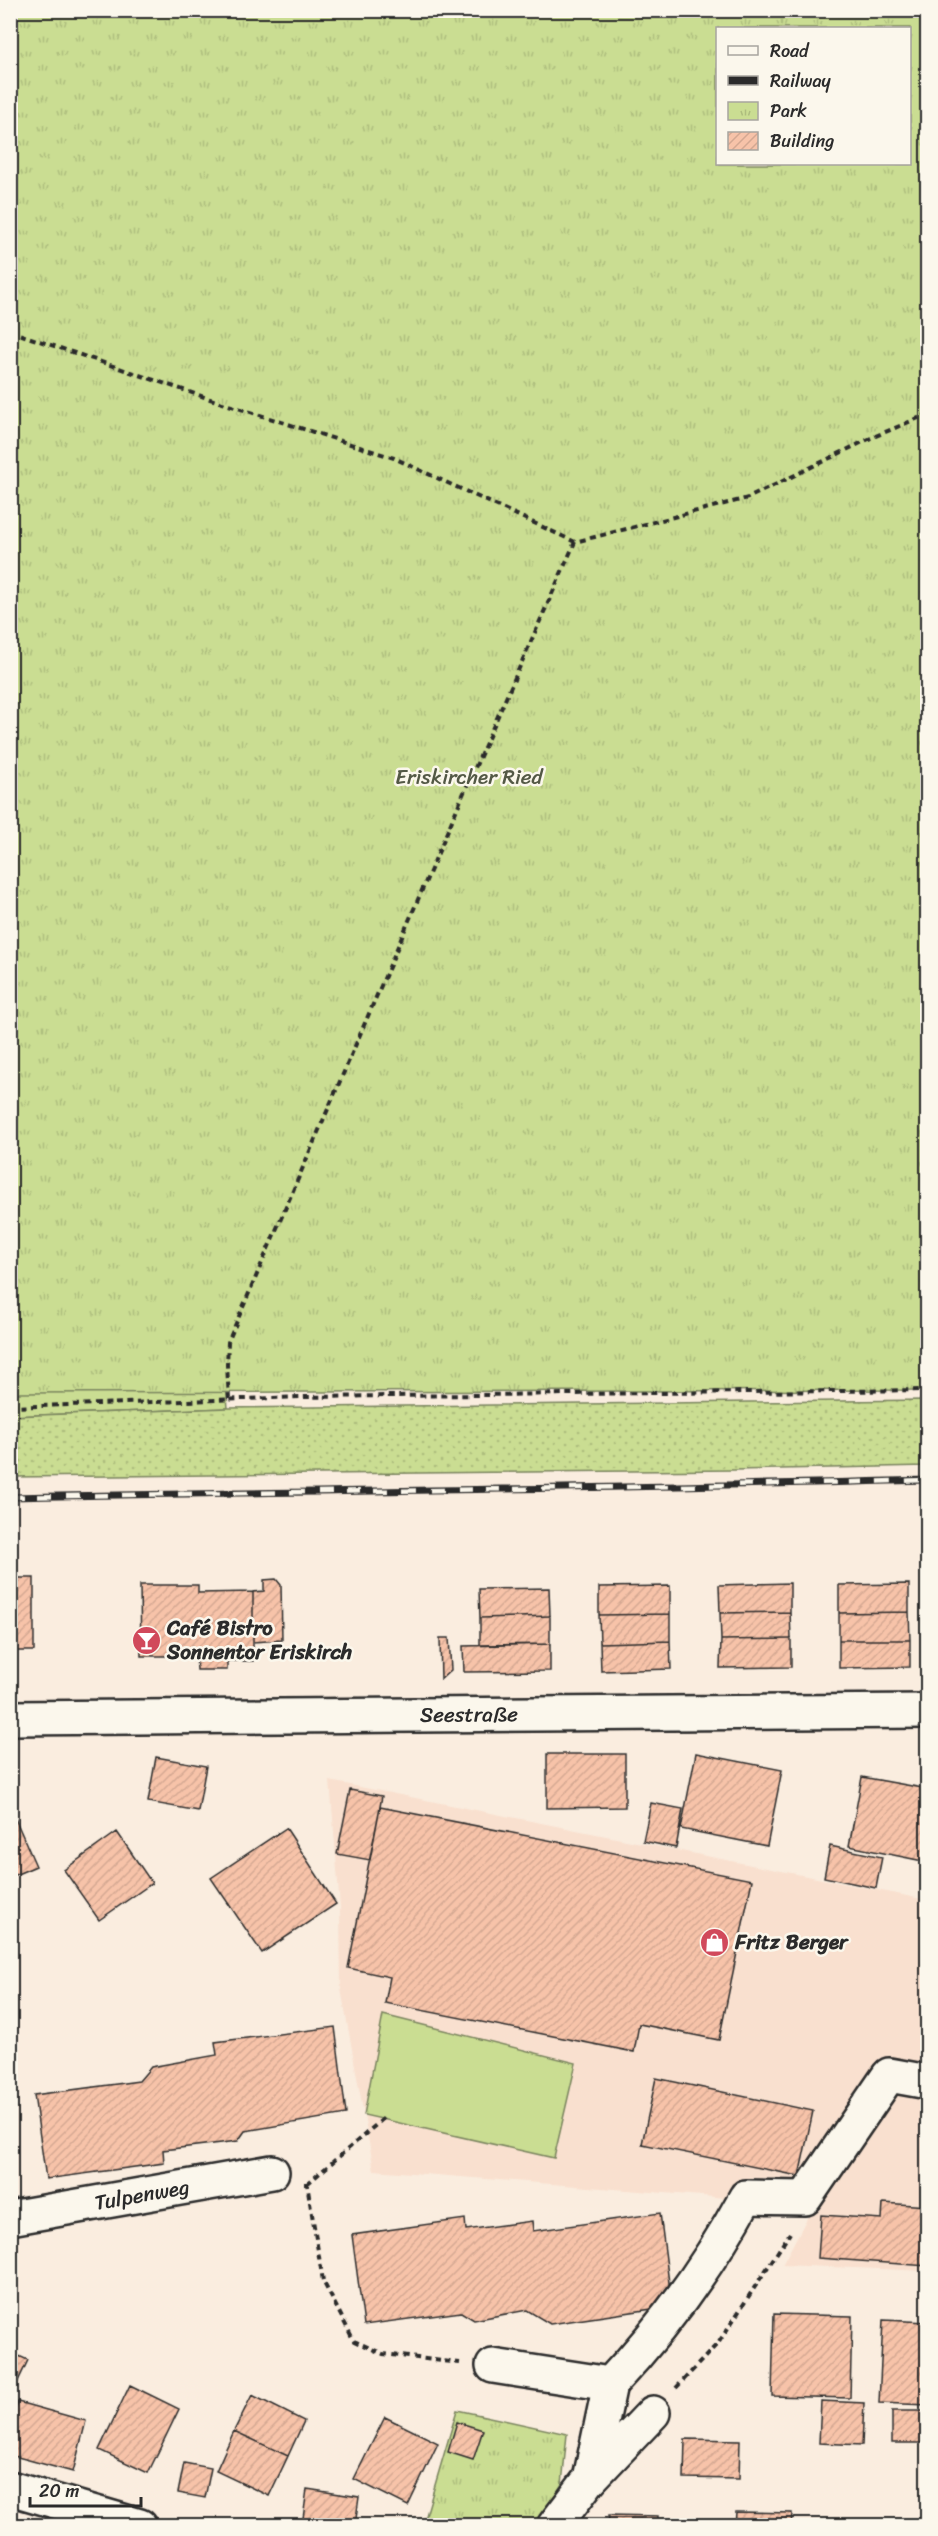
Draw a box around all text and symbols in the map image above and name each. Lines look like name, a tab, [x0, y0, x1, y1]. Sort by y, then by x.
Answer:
legend	[716, 27, 911, 165]
text: Road	[770, 35, 810, 67]
text: Railway	[770, 65, 832, 97]
text: Park	[770, 95, 807, 127]
text: Building	[770, 125, 834, 157]
park label: Eriskircher Ried	[395, 758, 545, 796]
place label: Café Bistro Sonnentor Eriskirch	[166, 1609, 352, 1671]
bar icon: Café Bistro Sonnentor Eriskirch	[130, 1624, 162, 1656]
street label: Seestraße	[420, 1695, 518, 1734]
place label: Fritz Berger	[734, 1923, 849, 1961]
shop icon: Fritz Berger	[698, 1926, 730, 1958]
street label: Tulpenweg	[92, 2168, 193, 2222]
scale bar	[30, 2470, 141, 2508]
text: 20 m	[39, 2475, 79, 2507]

